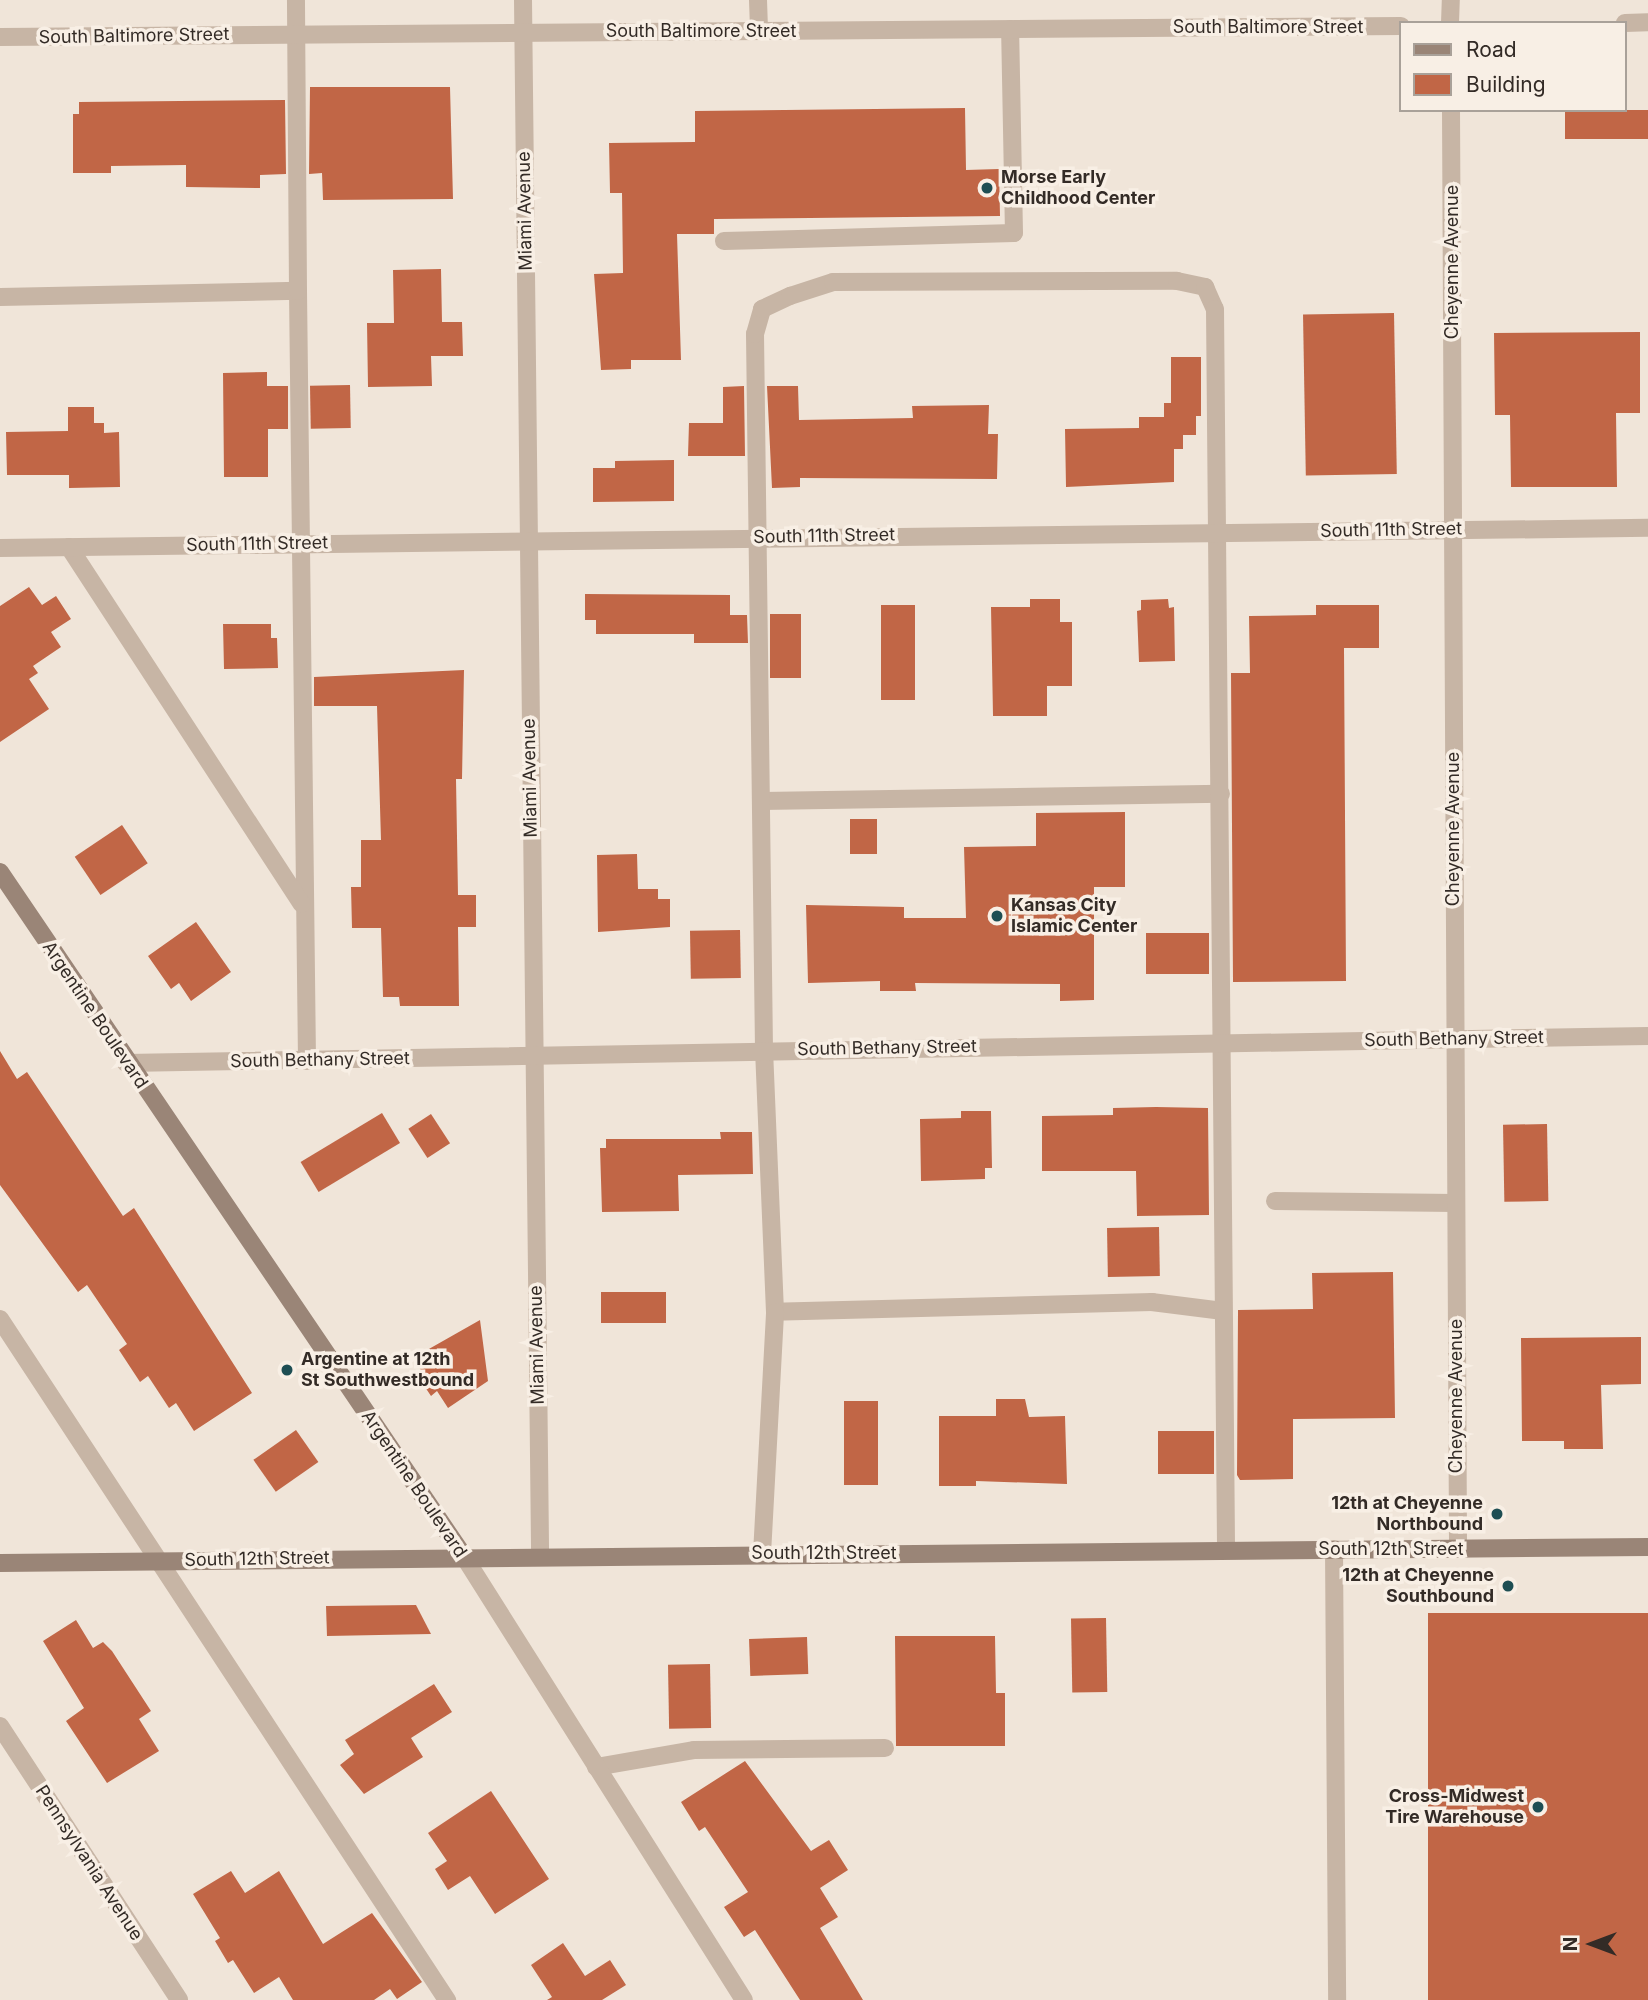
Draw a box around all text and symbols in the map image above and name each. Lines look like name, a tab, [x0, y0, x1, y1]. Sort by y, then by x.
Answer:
street label: South Baltimore Street	[1173, 16, 1363, 38]
street label: South Baltimore Street	[606, 20, 796, 42]
legend	[1400, 21, 1627, 112]
street label: South Baltimore Street	[38, 24, 230, 48]
text: Road	[1466, 37, 1517, 62]
text: Building	[1466, 72, 1546, 97]
street label: Miami Avenue	[513, 151, 537, 271]
place label: Morse Early Childhood Center	[1001, 167, 1155, 210]
marker: Morse Early Childhood Center	[979, 180, 995, 196]
street label: Cheyenne Avenue	[1441, 185, 1463, 339]
street label: South 11th Street	[1320, 518, 1462, 542]
street label: South 11th Street	[753, 524, 895, 548]
street label: South 11th Street	[186, 532, 328, 556]
street label: Miami Avenue	[518, 718, 542, 838]
street label: Cheyenne Avenue	[1442, 752, 1464, 906]
place label: Kansas City Islamic Center	[1011, 895, 1137, 937]
marker: Kansas City Islamic Center	[989, 908, 1005, 924]
street label: Argentine Boulevard	[38, 937, 152, 1093]
street label: South Bethany Street	[1364, 1027, 1544, 1051]
street label: South Bethany Street	[797, 1036, 977, 1060]
street label: South Bethany Street	[230, 1048, 410, 1072]
street label: Miami Avenue	[525, 1285, 549, 1405]
street label: Cheyenne Avenue	[1445, 1319, 1467, 1473]
place label: Argentine at 12th St Southwestbound	[301, 1349, 474, 1392]
marker: Argentine at 12th St Southwestbound	[279, 1362, 295, 1378]
street label: Argentine Boulevard	[357, 1406, 471, 1562]
place label: 12th at Cheyenne Northbound	[1331, 1493, 1483, 1536]
marker: 12th at Cheyenne Northbound	[1489, 1506, 1505, 1522]
street label: South 12th Street	[1318, 1538, 1464, 1560]
street label: South 12th Street	[751, 1542, 897, 1564]
street label: South 12th Street	[184, 1547, 330, 1571]
place label: 12th at Cheyenne Southbound	[1342, 1565, 1494, 1608]
marker: 12th at Cheyenne Southbound	[1500, 1578, 1516, 1594]
street label: Pennsylvania Avenue	[31, 1781, 147, 1945]
place label: Cross-Midwest Tire Warehouse	[1385, 1786, 1524, 1828]
marker: Cross-Midwest Tire Warehouse	[1530, 1799, 1546, 1815]
north arrow	[1557, 1909, 1627, 1979]
text: N	[1559, 1937, 1582, 1951]

